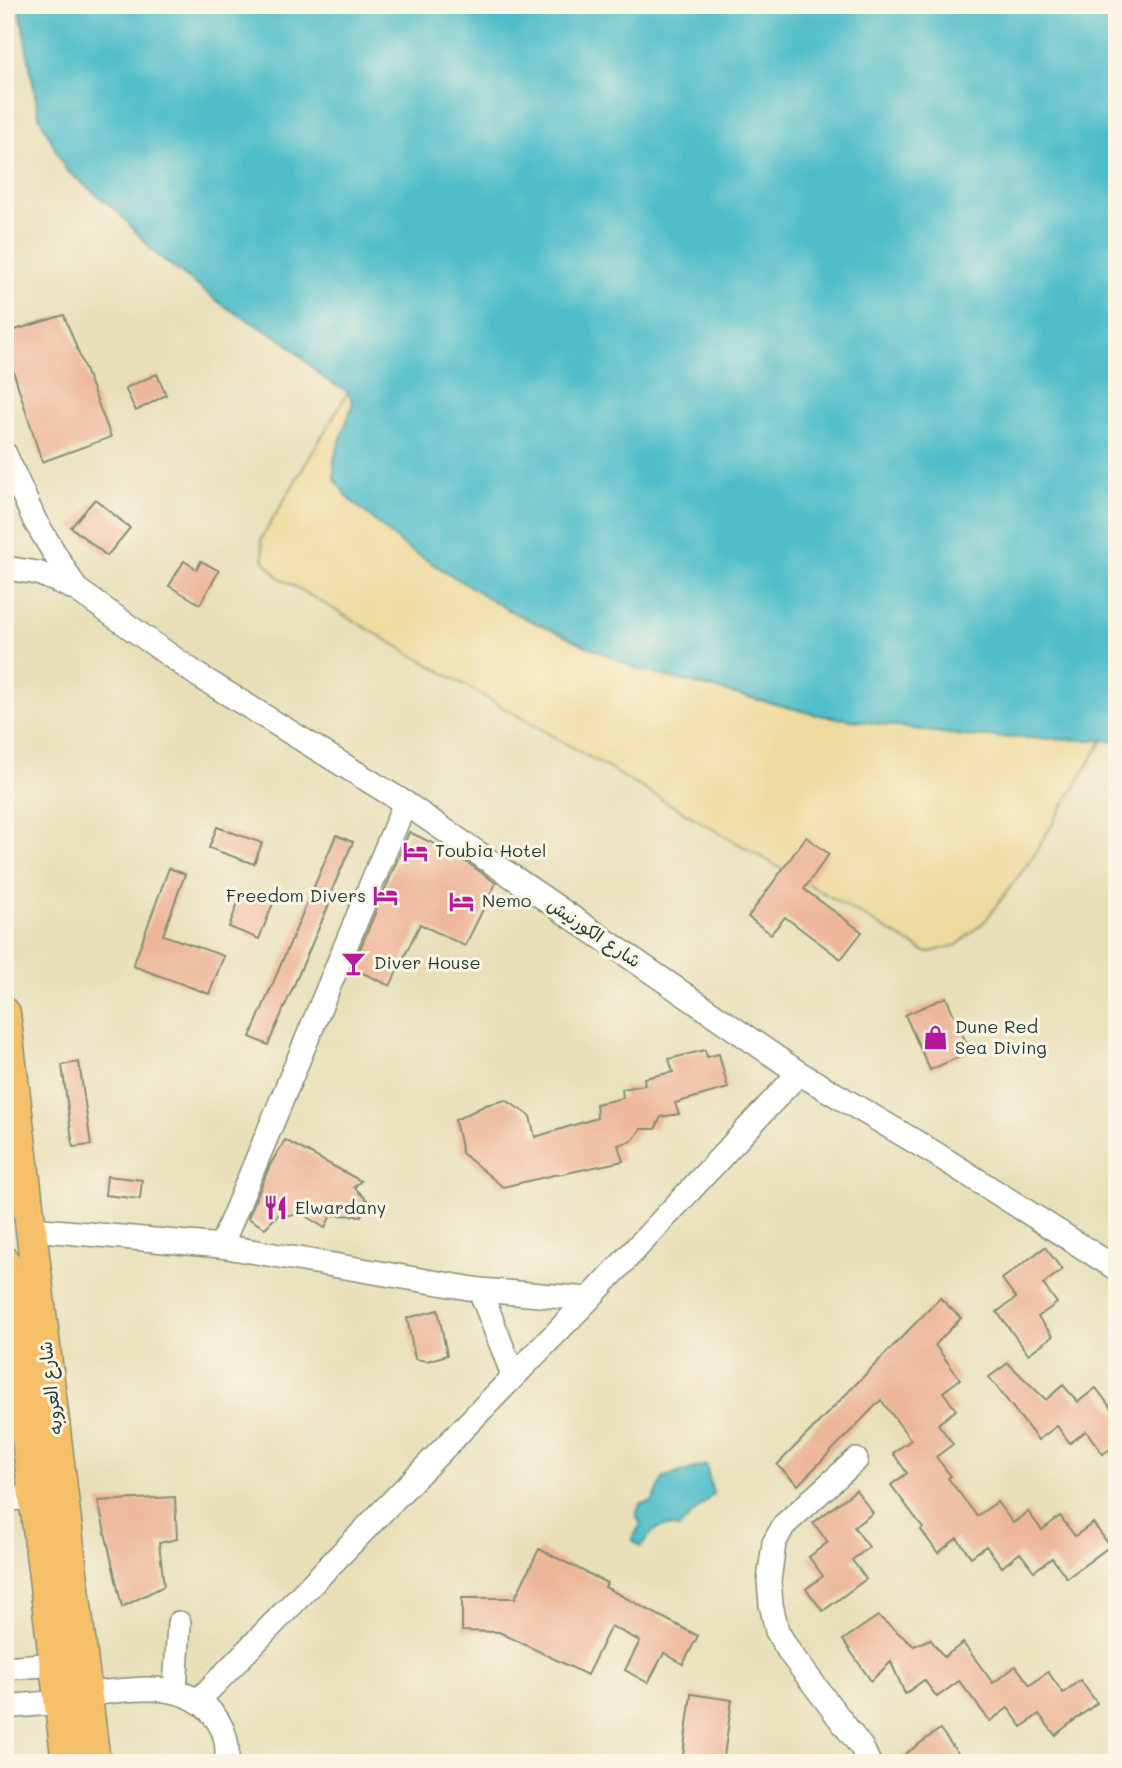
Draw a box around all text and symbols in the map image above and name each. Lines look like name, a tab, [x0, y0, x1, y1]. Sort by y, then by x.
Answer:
hotel icon: Toubia Hotel	[401, 837, 429, 865]
place label: Toubia Hotel	[435, 838, 547, 862]
hotel icon: Freedom Divers	[372, 882, 400, 910]
place label: Freedom Divers	[226, 883, 366, 907]
hotel icon: Nemo	[448, 887, 476, 915]
place label: Nemo	[482, 888, 532, 912]
street label: شارع الكورنيش	[543, 892, 646, 973]
bar icon: Diver House	[340, 949, 368, 977]
place label: Diver House	[374, 950, 481, 974]
place label: Dune Red Sea Diving	[955, 1014, 1047, 1059]
shop icon: Dune Red Sea Diving	[921, 1023, 949, 1051]
restaurant icon: Elwardany	[261, 1194, 289, 1222]
place label: Elwardany	[295, 1195, 386, 1219]
street label: شارع العروبه	[32, 1340, 69, 1436]

